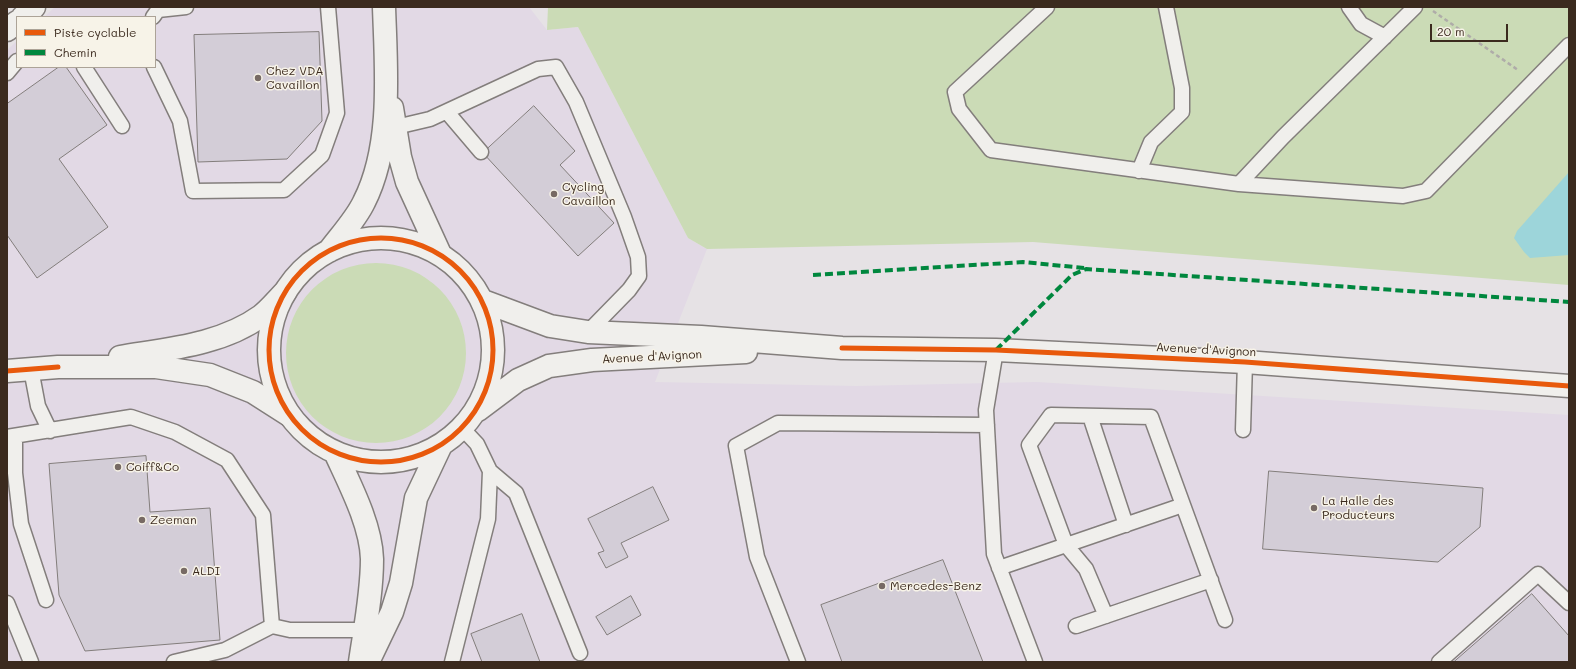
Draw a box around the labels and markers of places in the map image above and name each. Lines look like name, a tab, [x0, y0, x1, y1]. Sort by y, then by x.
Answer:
place label: Chez VDA Cavaillon	[266, 64, 324, 92]
marker: Chez VDA Cavaillon	[253, 73, 263, 83]
place label: Cycling Cavaillon	[562, 180, 615, 208]
marker: Cycling Cavaillon	[549, 189, 559, 199]
place label: Coiff&Co	[126, 460, 179, 474]
marker: Coiff&Co	[113, 462, 123, 472]
place label: La Halle des Producteurs	[1322, 494, 1395, 522]
marker: La Halle des Producteurs	[1309, 503, 1319, 513]
place label: Zeeman	[150, 513, 197, 527]
marker: Zeeman	[137, 515, 147, 525]
place label: ALDI	[192, 564, 220, 578]
marker: ALDI	[179, 566, 189, 576]
place label: Mercedes-Benz	[890, 579, 982, 593]
marker: Mercedes-Benz	[877, 581, 887, 591]

